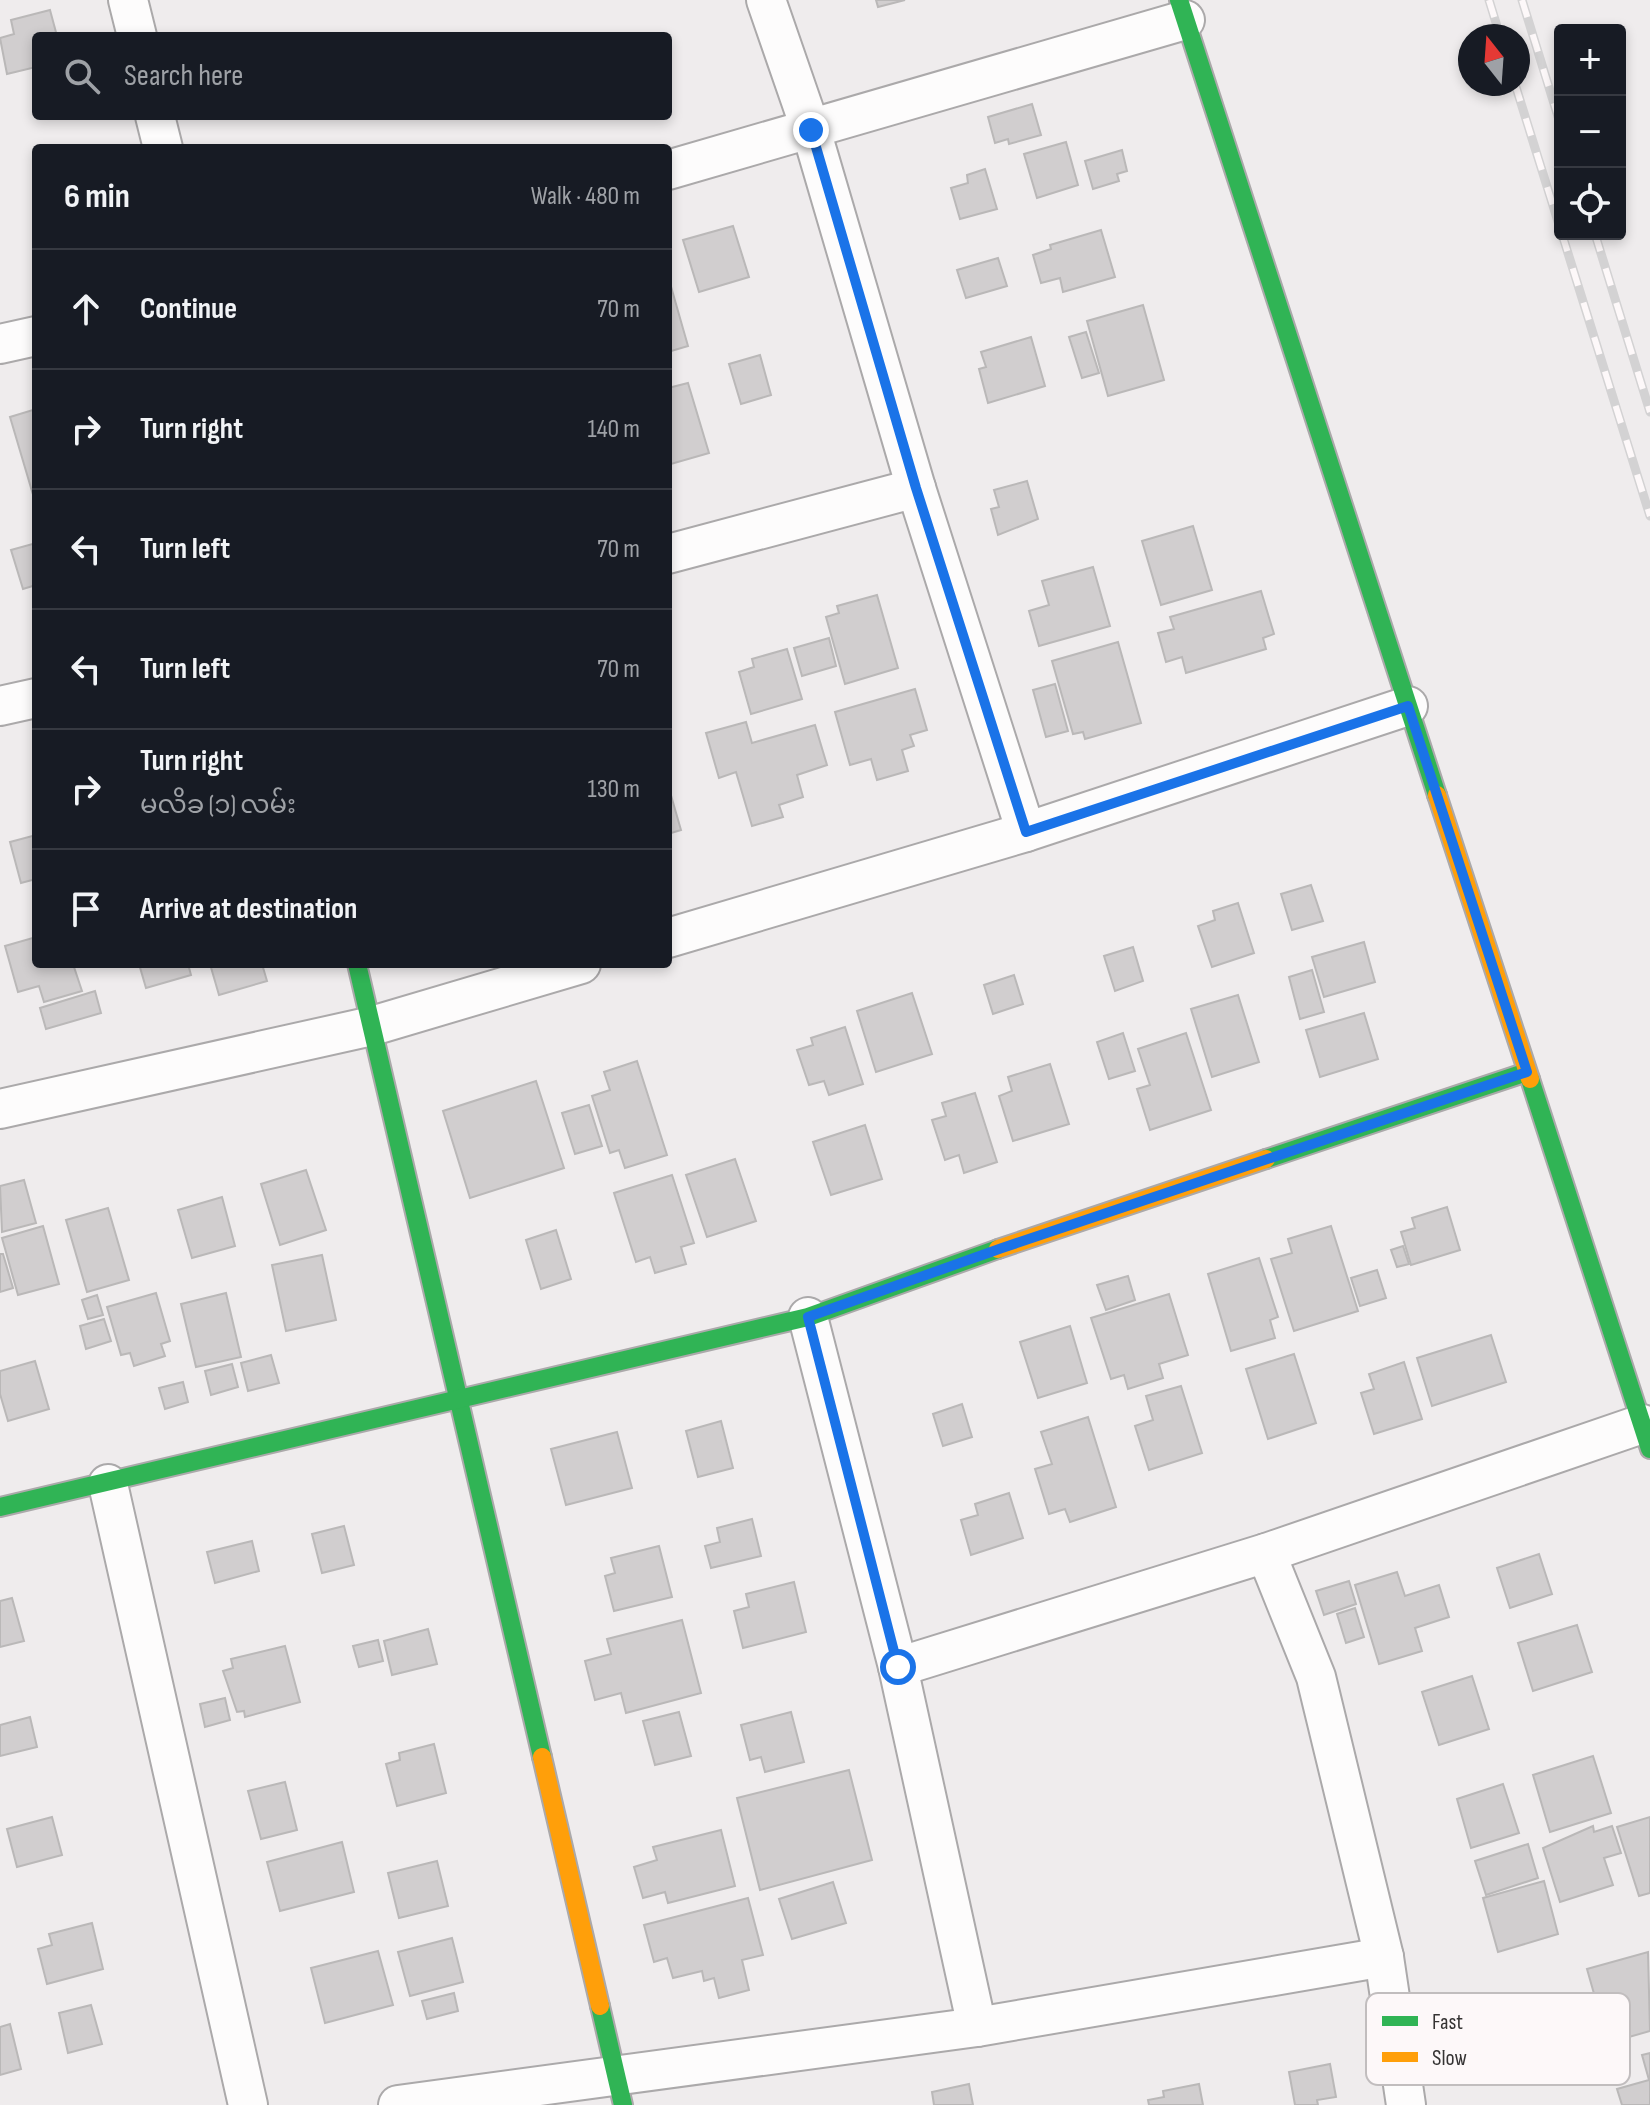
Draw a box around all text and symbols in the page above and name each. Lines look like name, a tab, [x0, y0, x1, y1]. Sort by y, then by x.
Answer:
north arrow	[1458, 24, 1530, 96]
map controls	[1554, 24, 1626, 240]
button: +	[1554, 24, 1626, 96]
search box	[32, 32, 672, 120]
icon: search	[60, 54, 104, 98]
text: Search here	[124, 58, 243, 94]
button: −	[1554, 96, 1626, 168]
route end	[793, 112, 829, 148]
button: locate	[1554, 168, 1626, 240]
text: 6 min	[64, 176, 130, 217]
text: Walk · 480 m	[531, 181, 640, 212]
icon: ahead	[64, 287, 108, 331]
text: Continue	[140, 291, 237, 327]
text: 70 m	[597, 294, 640, 325]
icon: right	[64, 407, 108, 451]
text: Turn right	[140, 411, 243, 447]
text: 140 m	[588, 414, 640, 445]
icon: left	[64, 527, 108, 571]
text: Turn left	[140, 531, 230, 567]
text: 70 m	[597, 534, 640, 565]
icon: left	[64, 647, 108, 691]
text: Turn left	[140, 651, 230, 687]
text: 70 m	[597, 654, 640, 685]
text: Turn right	[140, 743, 243, 779]
icon: right	[64, 767, 108, 811]
text: 130 m	[588, 774, 640, 805]
text: မလိခ (၁) လမ်း	[140, 790, 296, 821]
icon: arrive	[64, 887, 108, 931]
text: Arrive at destination	[140, 891, 357, 927]
route start	[880, 1649, 916, 1685]
legend	[1366, 1993, 1630, 2085]
text: Fast	[1432, 2009, 1463, 2036]
text: Slow	[1432, 2045, 1467, 2072]

